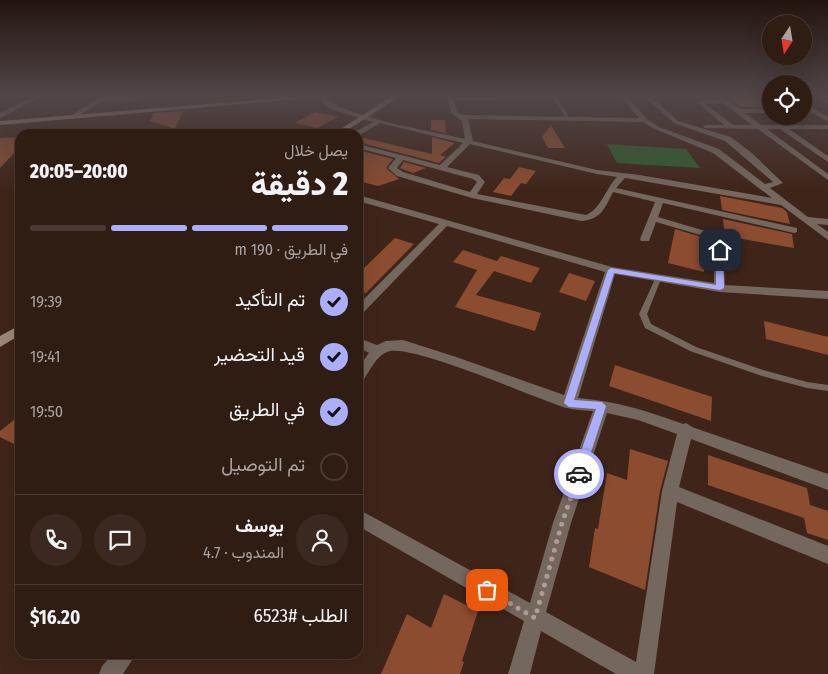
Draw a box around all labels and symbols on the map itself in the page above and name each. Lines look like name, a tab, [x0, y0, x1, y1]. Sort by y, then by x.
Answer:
north arrow	[762, 15, 812, 65]
pin	[699, 229, 741, 271]
courier	[554, 449, 604, 499]
pin	[466, 569, 508, 611]

